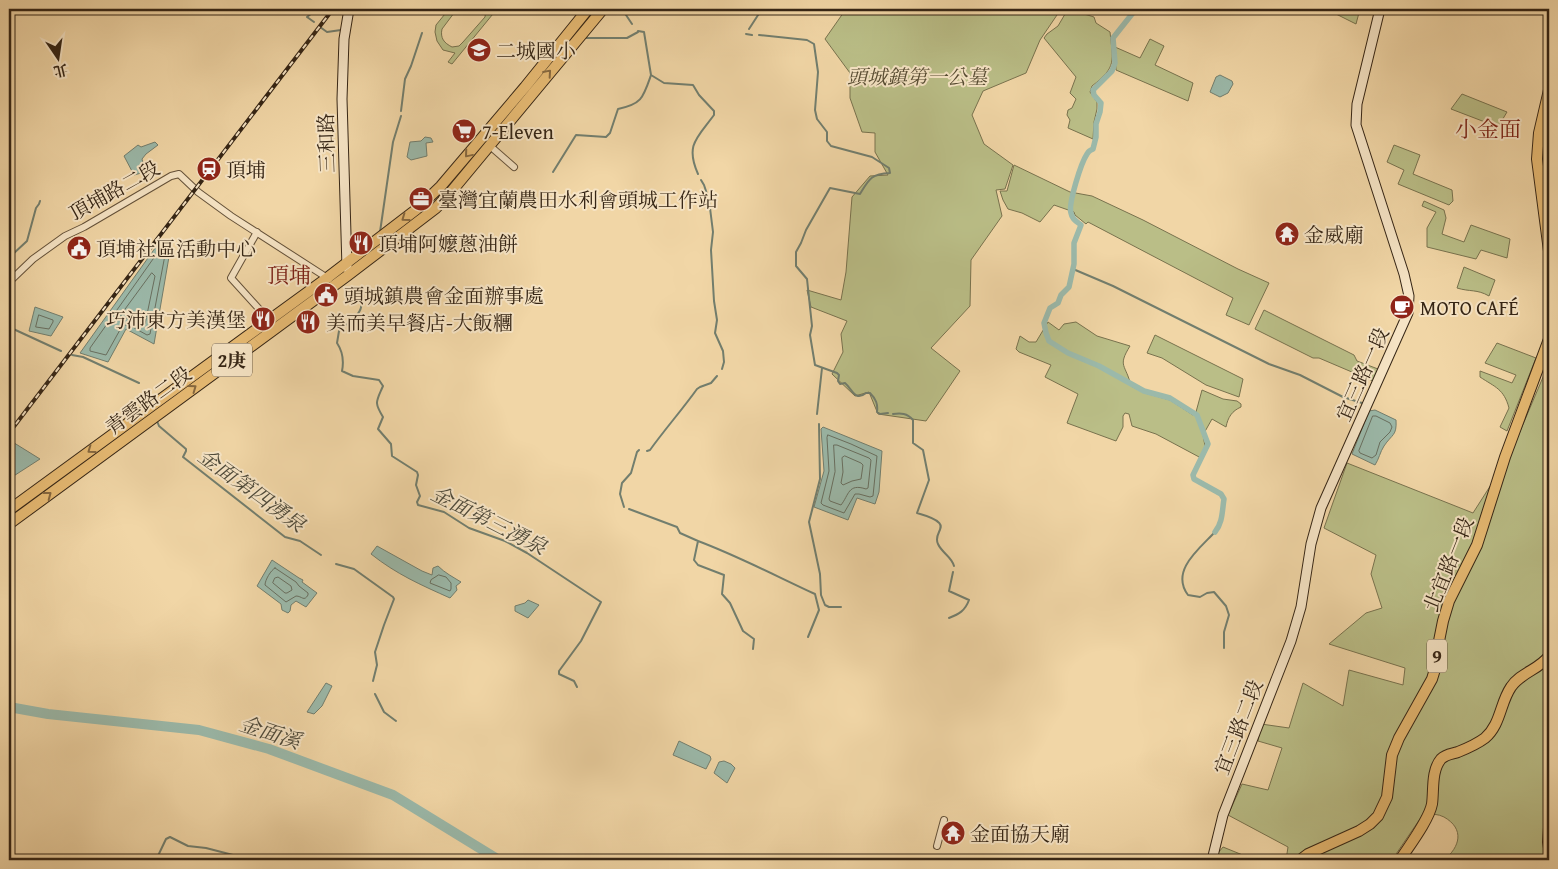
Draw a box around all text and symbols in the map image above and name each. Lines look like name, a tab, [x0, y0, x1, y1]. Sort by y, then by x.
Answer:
north arrow	[32, 32, 82, 82]
place label: 二城國小	[496, 36, 576, 65]
school or university icon: 二城國小	[466, 37, 492, 63]
text: 北	[52, 59, 70, 82]
park label: 頭城鎮第一公墓	[847, 62, 990, 91]
one-way arrow	[543, 70, 552, 79]
street label: 三和路	[310, 113, 342, 173]
district label: 小金面	[1455, 113, 1521, 145]
place label: 7-Eleven	[482, 117, 554, 146]
supermarket icon: 7-Eleven	[451, 118, 477, 144]
one-way arrow	[465, 148, 474, 157]
street label: 頂埔路二段	[63, 153, 165, 227]
place label: 頂埔	[226, 155, 266, 184]
station icon: 頂埔	[196, 156, 222, 182]
place label: 臺灣宜蘭農田水利會頭城工作站	[438, 185, 718, 214]
office icon: 臺灣宜蘭農田水利會頭城工作站	[408, 186, 434, 212]
one-way arrow	[402, 213, 411, 221]
place label: 金威廟	[1304, 220, 1364, 249]
temple icon: 金威廟	[1274, 221, 1300, 247]
place label: 頂埔阿嬤蔥油餅	[378, 229, 518, 258]
restaurant icon: 頂埔阿嬤蔥油餅	[348, 230, 374, 256]
place label: 頂埔社區活動中心	[96, 234, 256, 263]
public building icon: 頂埔社區活動中心	[66, 235, 92, 261]
district label: 頂埔	[267, 259, 311, 291]
place label: 頭城鎮農會金面辦事處	[344, 281, 544, 310]
public building icon: 頭城鎮農會金面辦事處	[313, 282, 339, 308]
place label: MOTO CAFÉ	[1420, 293, 1519, 322]
cafe icon: MOTO CAFÉ	[1389, 294, 1415, 320]
place label: 巧沛東方美漢堡	[106, 305, 246, 334]
restaurant icon: 巧沛東方美漢堡	[250, 306, 276, 332]
place label: 美而美早餐店-大飯糰	[326, 308, 513, 337]
restaurant icon: 美而美早餐店-大飯糰	[295, 309, 321, 335]
street label: 宜三路一段	[1328, 322, 1396, 426]
road number: 2庚	[212, 344, 252, 376]
street label: 青雲路二段	[99, 359, 197, 441]
one-way arrow	[187, 385, 197, 394]
water label: 金面第四湧泉	[192, 440, 313, 540]
one-way arrow	[87, 444, 97, 453]
water label: 金面第三湧泉	[426, 478, 553, 563]
one-way arrow	[42, 492, 52, 501]
street label: 北宜路一段	[1416, 512, 1480, 616]
road number: 9	[1427, 640, 1447, 672]
street label: 宜三路二段	[1207, 675, 1269, 779]
water label: 金面溪	[235, 708, 307, 757]
place label: 金面協天廟	[970, 819, 1070, 848]
temple icon: 金面協天廟	[940, 820, 966, 846]

